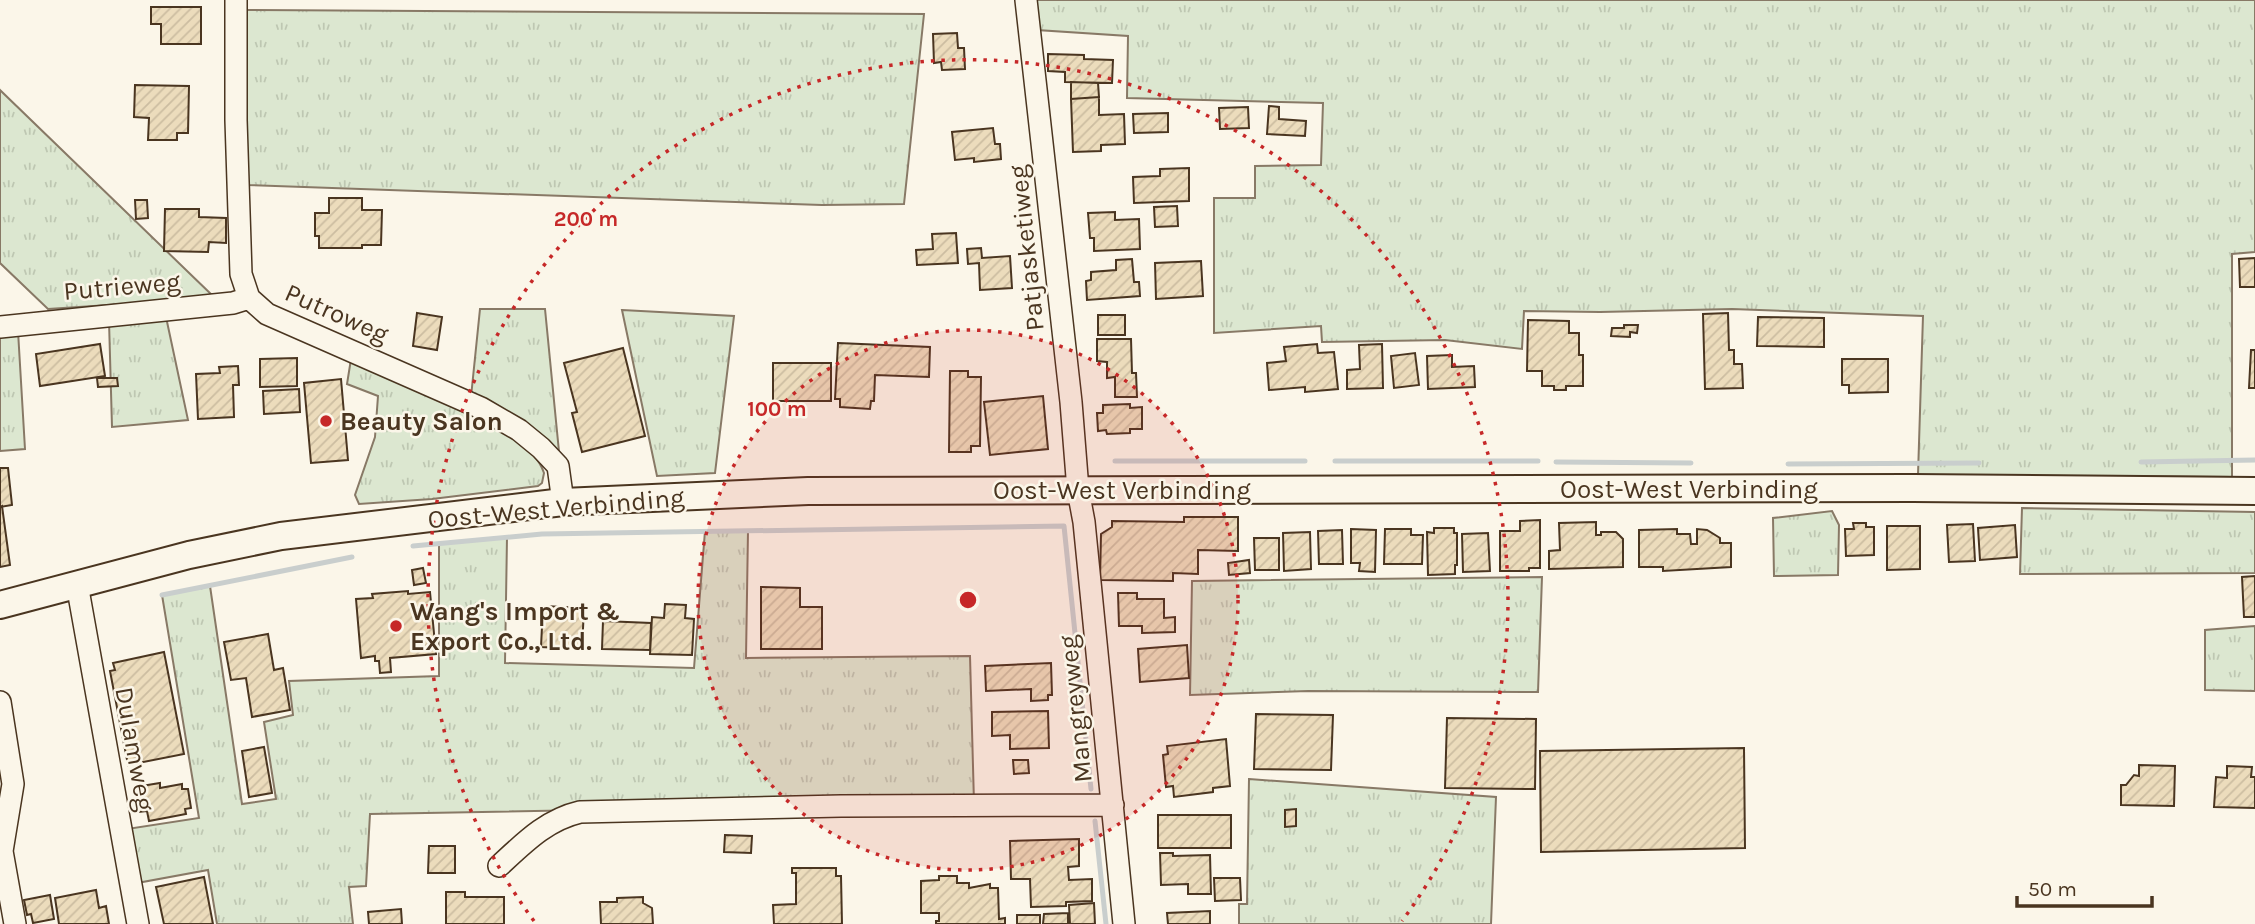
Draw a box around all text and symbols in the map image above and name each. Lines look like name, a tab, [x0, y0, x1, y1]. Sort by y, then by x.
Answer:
street label: Patjasketiweg	[1002, 163, 1051, 333]
text: 200 m	[554, 207, 618, 231]
street label: Putrieweg	[62, 266, 182, 307]
street label: Putroweg	[280, 277, 394, 350]
text: 100 m	[747, 397, 807, 421]
place label: Beauty Salon	[340, 406, 503, 437]
marker: Beauty Salon	[318, 413, 334, 429]
street label: Oost-West Verbinding	[1560, 474, 1818, 505]
street label: Oost-West Verbinding	[993, 475, 1251, 506]
street label: Oost-West Verbinding	[426, 482, 686, 535]
centre of rings	[956, 588, 980, 612]
place label: Wang's Import & Export Co., Ltd.	[410, 596, 620, 657]
marker: Wang's Import & Export Co., Ltd.	[388, 618, 404, 634]
street label: Mangreyweg	[1052, 633, 1099, 784]
street label: Dulamweg	[108, 685, 161, 814]
scale bar	[2017, 864, 2152, 908]
text: 50 m	[2028, 877, 2077, 901]

